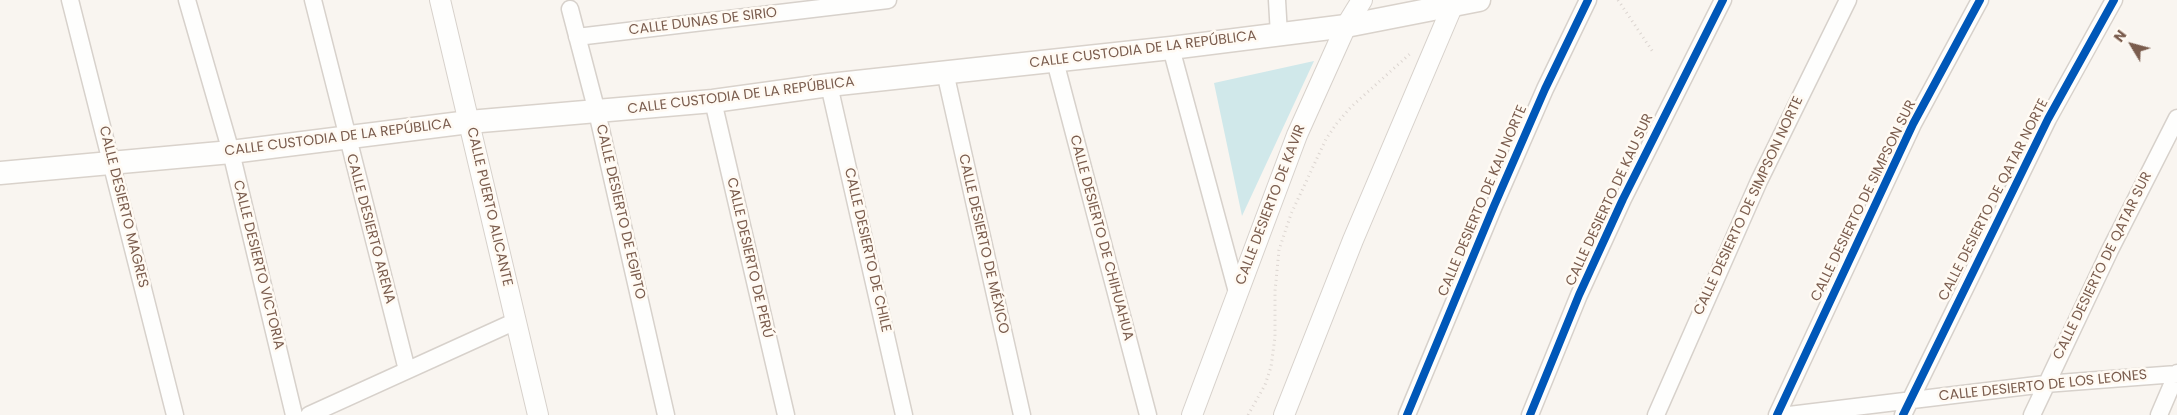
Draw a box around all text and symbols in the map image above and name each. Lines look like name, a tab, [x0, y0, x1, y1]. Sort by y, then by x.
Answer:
street label: CALLE DUNAS DE SIRIO	[628, 5, 778, 39]
north arrow	[2107, 20, 2157, 70]
text: N	[2109, 26, 2131, 46]
street label: CALLE CUSTODIA DE LA REPÚBLICA	[1029, 28, 1257, 72]
street label: CALLE CUSTODIA DE LA REPÚBLICA	[627, 74, 855, 118]
street label: CALLE DESIERTO DE SIMPSON NORTE	[1691, 94, 1807, 318]
street label: CALLE DESIERTO DE QATAR NORTE	[1936, 96, 2052, 304]
street label: CALLE DESIERTO DE SIMPSON SUR	[1808, 98, 1920, 304]
street label: CALLE DESIERTO DE KAU NORTE	[1435, 103, 1531, 299]
street label: CALLE DESIERTO DE KAU SUR	[1563, 111, 1657, 289]
street label: CALLE CUSTODIA DE LA REPÚBLICA	[224, 116, 452, 160]
street label: CALLE DESIERTO DE EGIPTO	[592, 123, 648, 301]
street label: CALLE DESIERTO DE KAVIR	[1233, 123, 1309, 287]
street label: CALLE DESIERTO MAGRES	[95, 124, 151, 290]
street label: CALLE PUERTO ALICANTE	[463, 126, 515, 288]
street label: CALLE DESIERTO DE CHIHUAHUA	[1065, 133, 1137, 343]
street label: CALLE DESIERTO ARENA	[342, 152, 398, 306]
street label: CALLE DESIERTO DE MÉXICO	[954, 152, 1012, 336]
street label: CALLE DESIERTO DE CHILE	[840, 166, 894, 334]
street label: CALLE DESIERTO DE QATAR SUR	[2050, 169, 2156, 363]
street label: CALLE DESIERTO DE PERÚ	[722, 176, 776, 340]
street label: CALLE DESIERTO VICTORIA	[229, 179, 287, 351]
street label: CALLE DESIERTO DE LOS LEONES	[1938, 367, 2148, 405]

